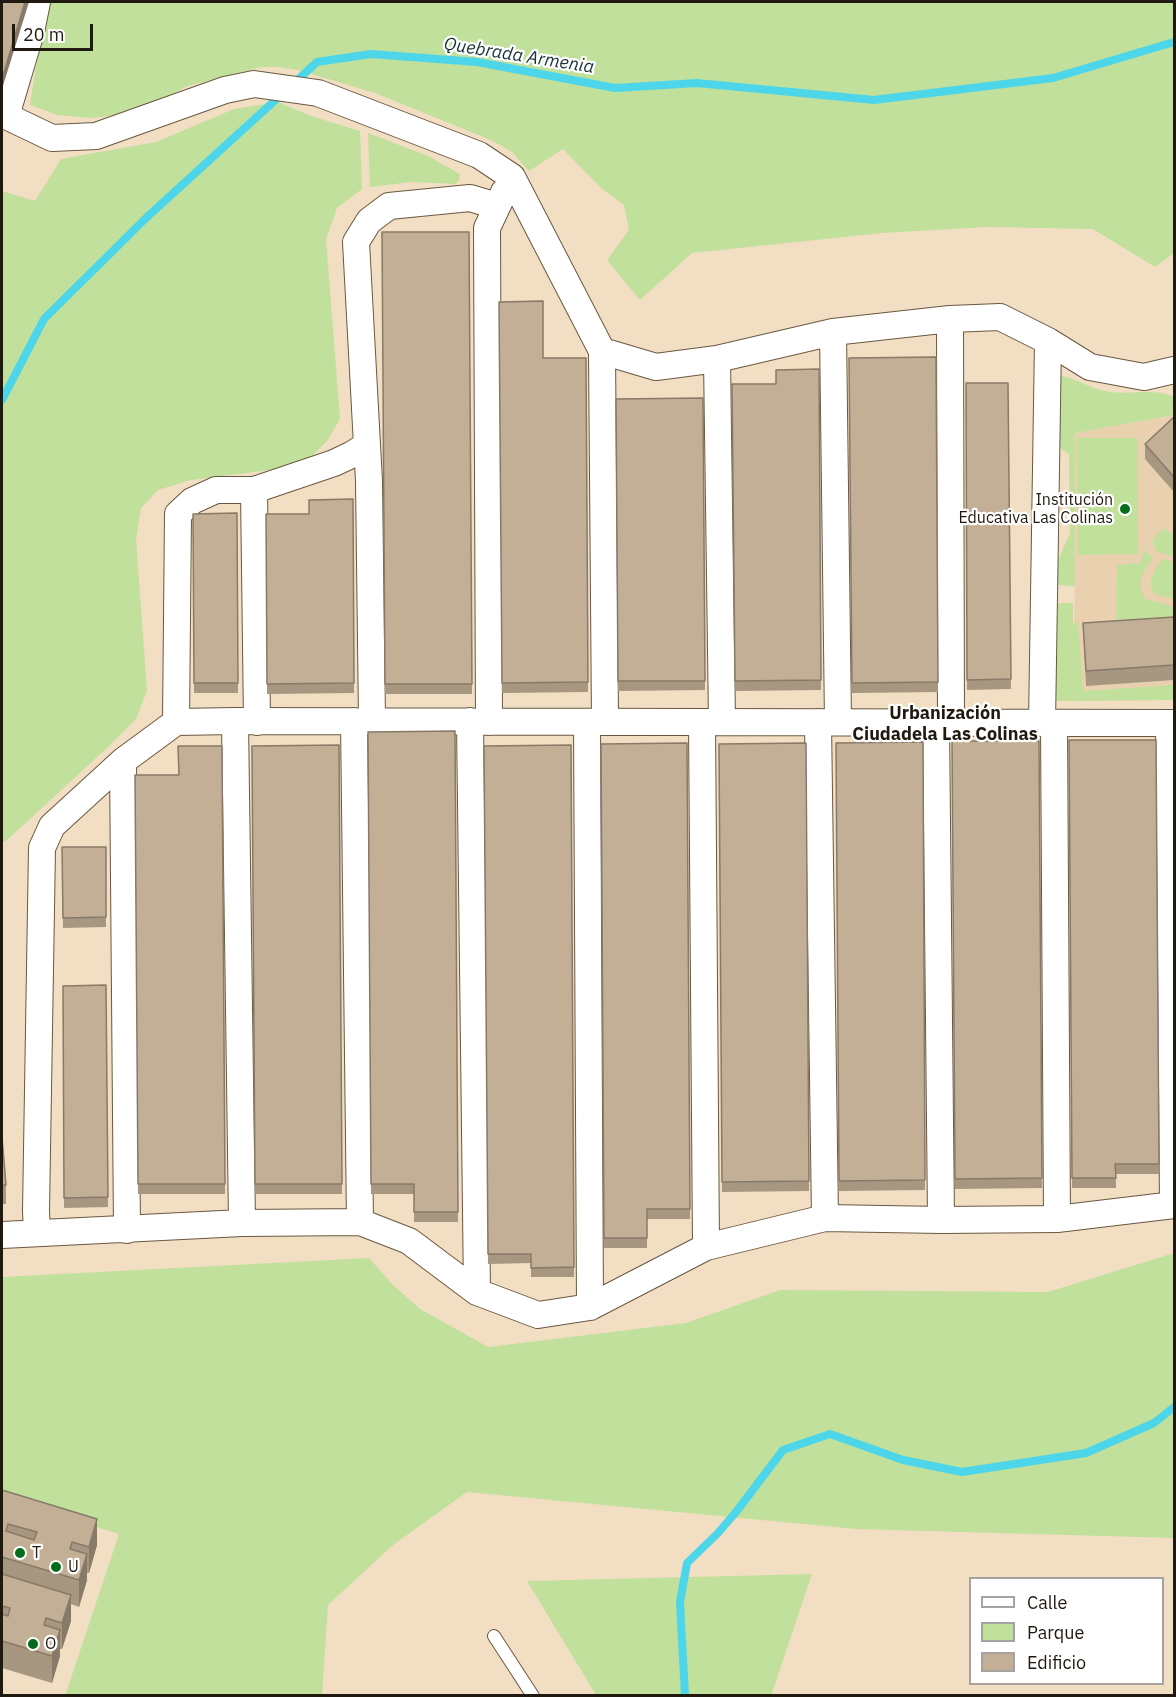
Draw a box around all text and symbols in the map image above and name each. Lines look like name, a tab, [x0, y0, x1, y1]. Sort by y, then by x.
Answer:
scale bar	[15, 12, 96, 50]
text: 20 m	[23, 23, 65, 46]
water label: Quebrada Armenia	[442, 33, 596, 79]
place label: Institución Educativa Las Colinas	[958, 490, 1113, 528]
marker: Institución Educativa Las Colinas	[1118, 502, 1132, 516]
district label: Urbanización Ciudadela Las Colinas	[852, 703, 1038, 746]
place label: T	[32, 1543, 41, 1563]
marker: T	[13, 1546, 27, 1560]
place label: U	[68, 1557, 79, 1577]
marker: U	[49, 1560, 63, 1574]
legend	[969, 1577, 1164, 1685]
text: Calle	[1027, 1591, 1067, 1614]
text: Parque	[1027, 1621, 1084, 1644]
place label: O	[45, 1634, 56, 1654]
marker: O	[26, 1637, 40, 1651]
text: Edificio	[1027, 1651, 1086, 1674]

